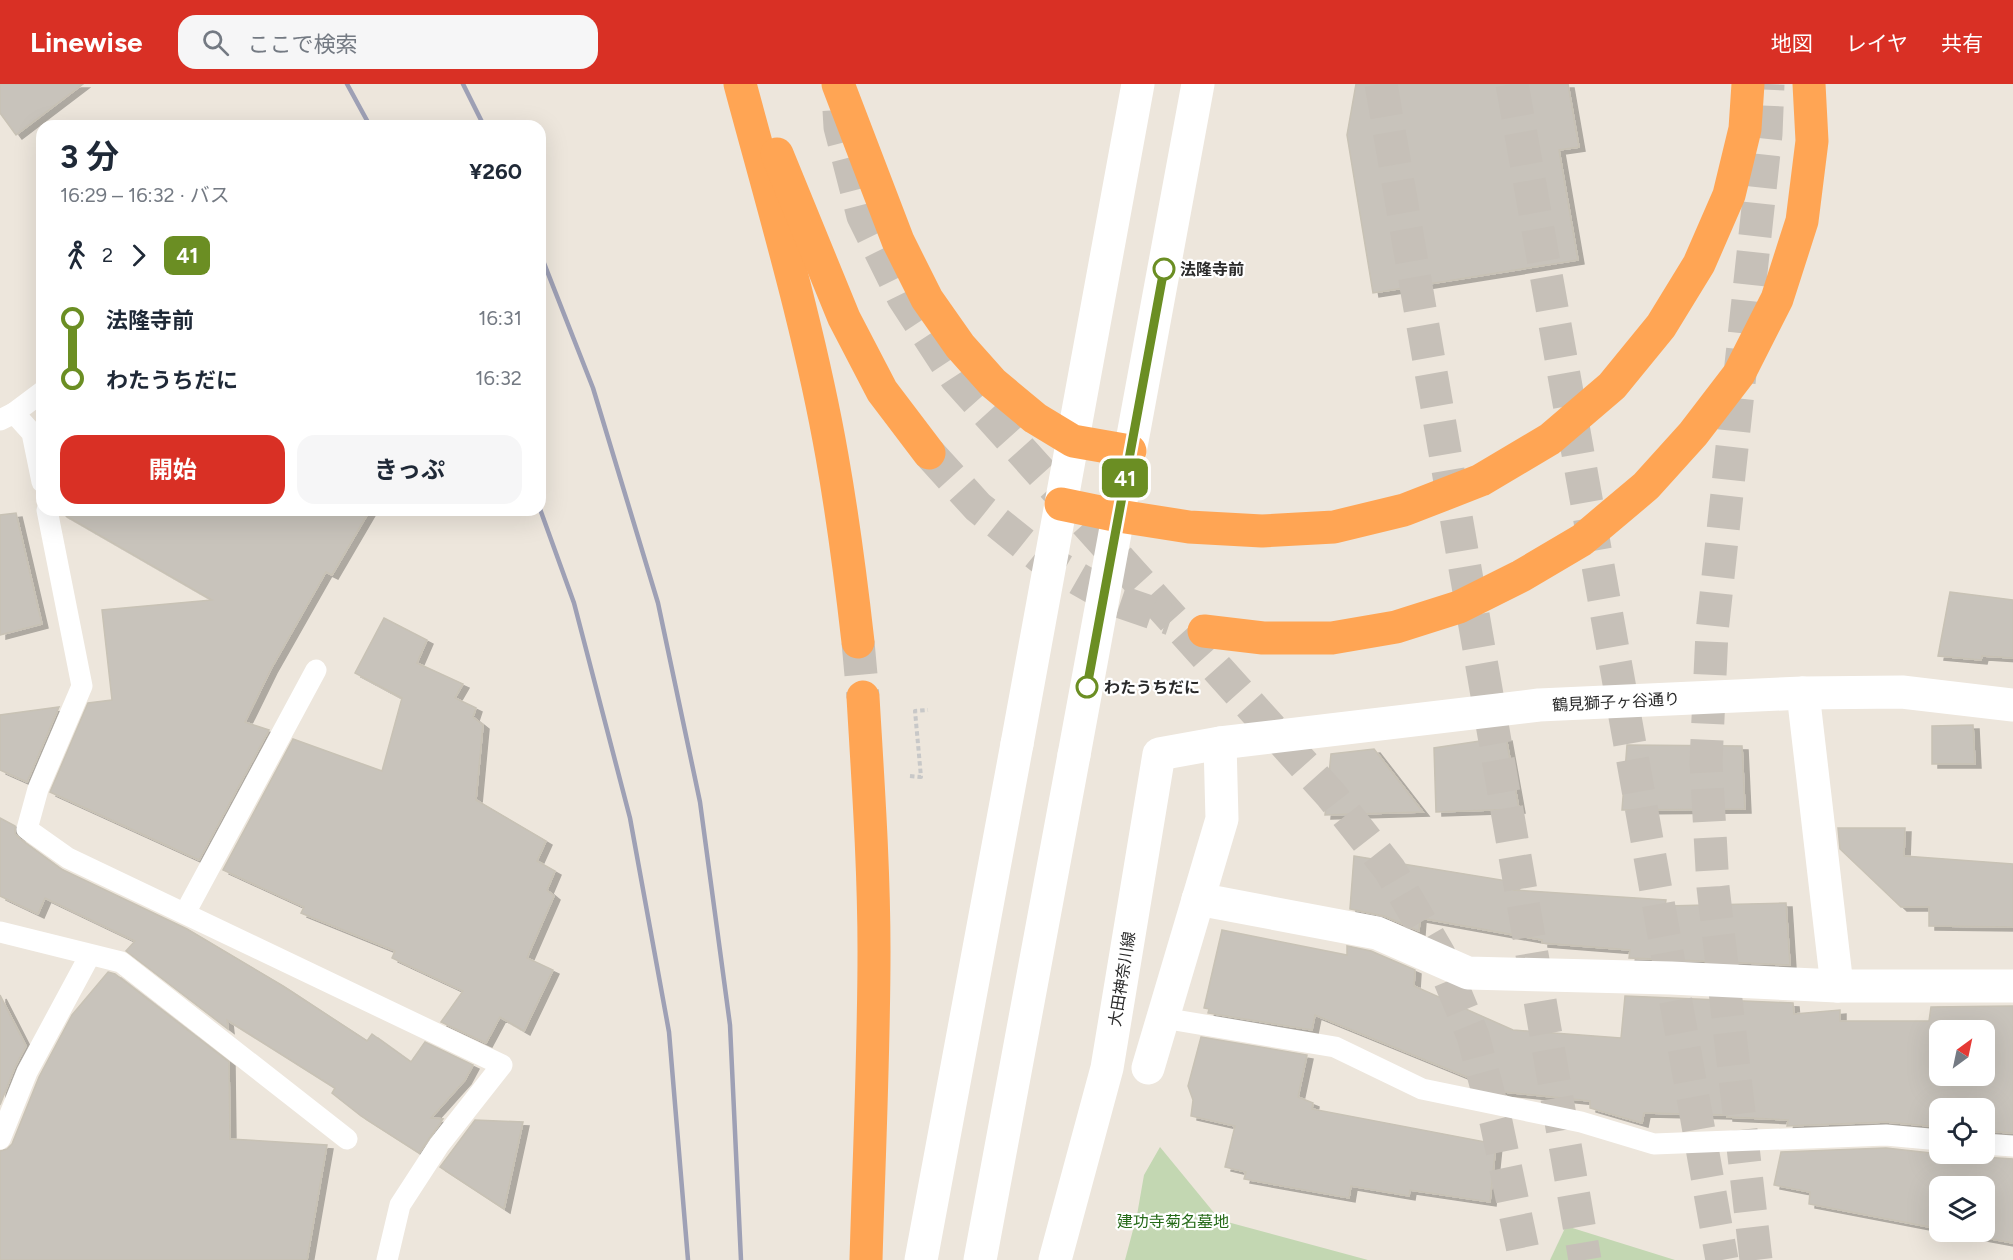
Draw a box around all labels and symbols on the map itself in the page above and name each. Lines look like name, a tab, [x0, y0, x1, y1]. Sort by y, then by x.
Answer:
marker: 法隆寺前	[1153, 258, 1175, 280]
place label: 法隆寺前	[1180, 260, 1244, 279]
line badge: 41	[1098, 458, 1152, 498]
marker: わたうちだに	[1076, 676, 1098, 698]
place label: わたうちだに	[1104, 678, 1200, 697]
street label: 鶴見獅子ヶ谷通り	[1552, 689, 1680, 715]
street label: 大田神奈川線	[1105, 930, 1139, 1028]
north arrow	[1929, 1020, 1995, 1086]
park label: 建功寺菊名墓地	[1117, 1212, 1229, 1231]

